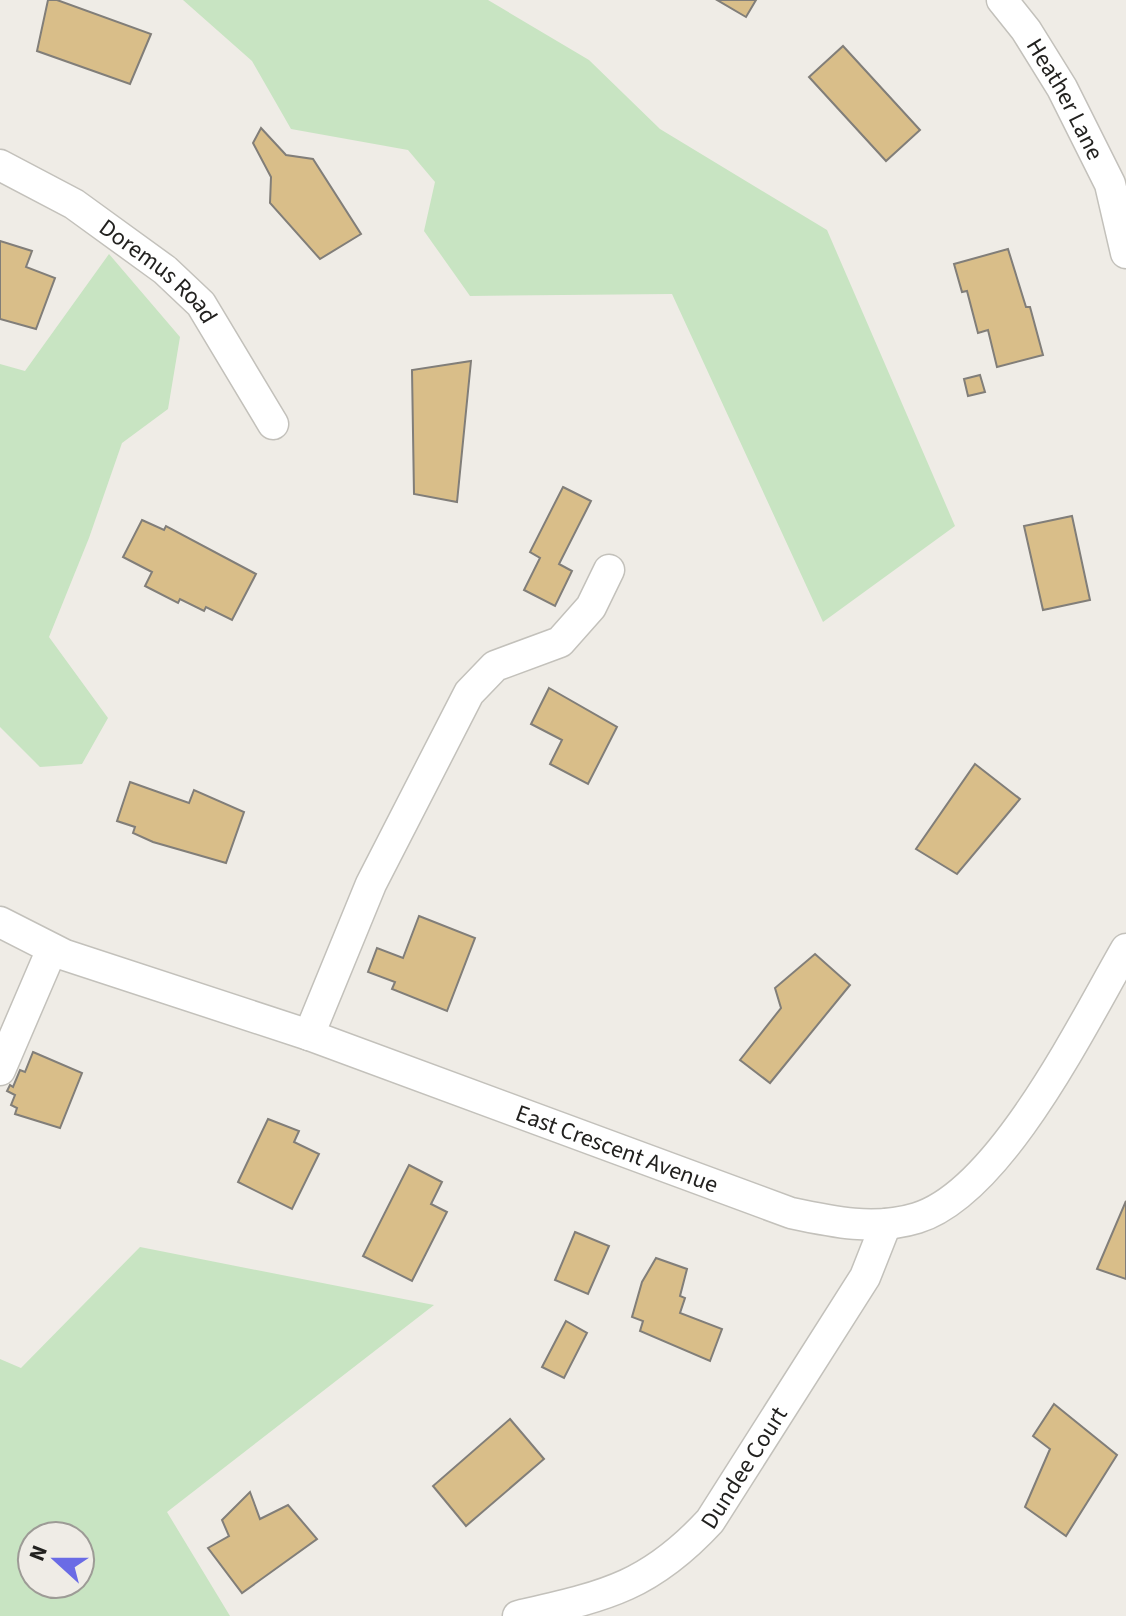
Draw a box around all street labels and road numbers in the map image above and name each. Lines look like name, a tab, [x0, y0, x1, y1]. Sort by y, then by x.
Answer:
street label: Heather Lane	[1018, 31, 1113, 166]
street label: Doremus Road	[92, 210, 226, 330]
street label: East Crescent Avenue	[511, 1095, 723, 1202]
street label: Dundee Court	[692, 1400, 796, 1536]

